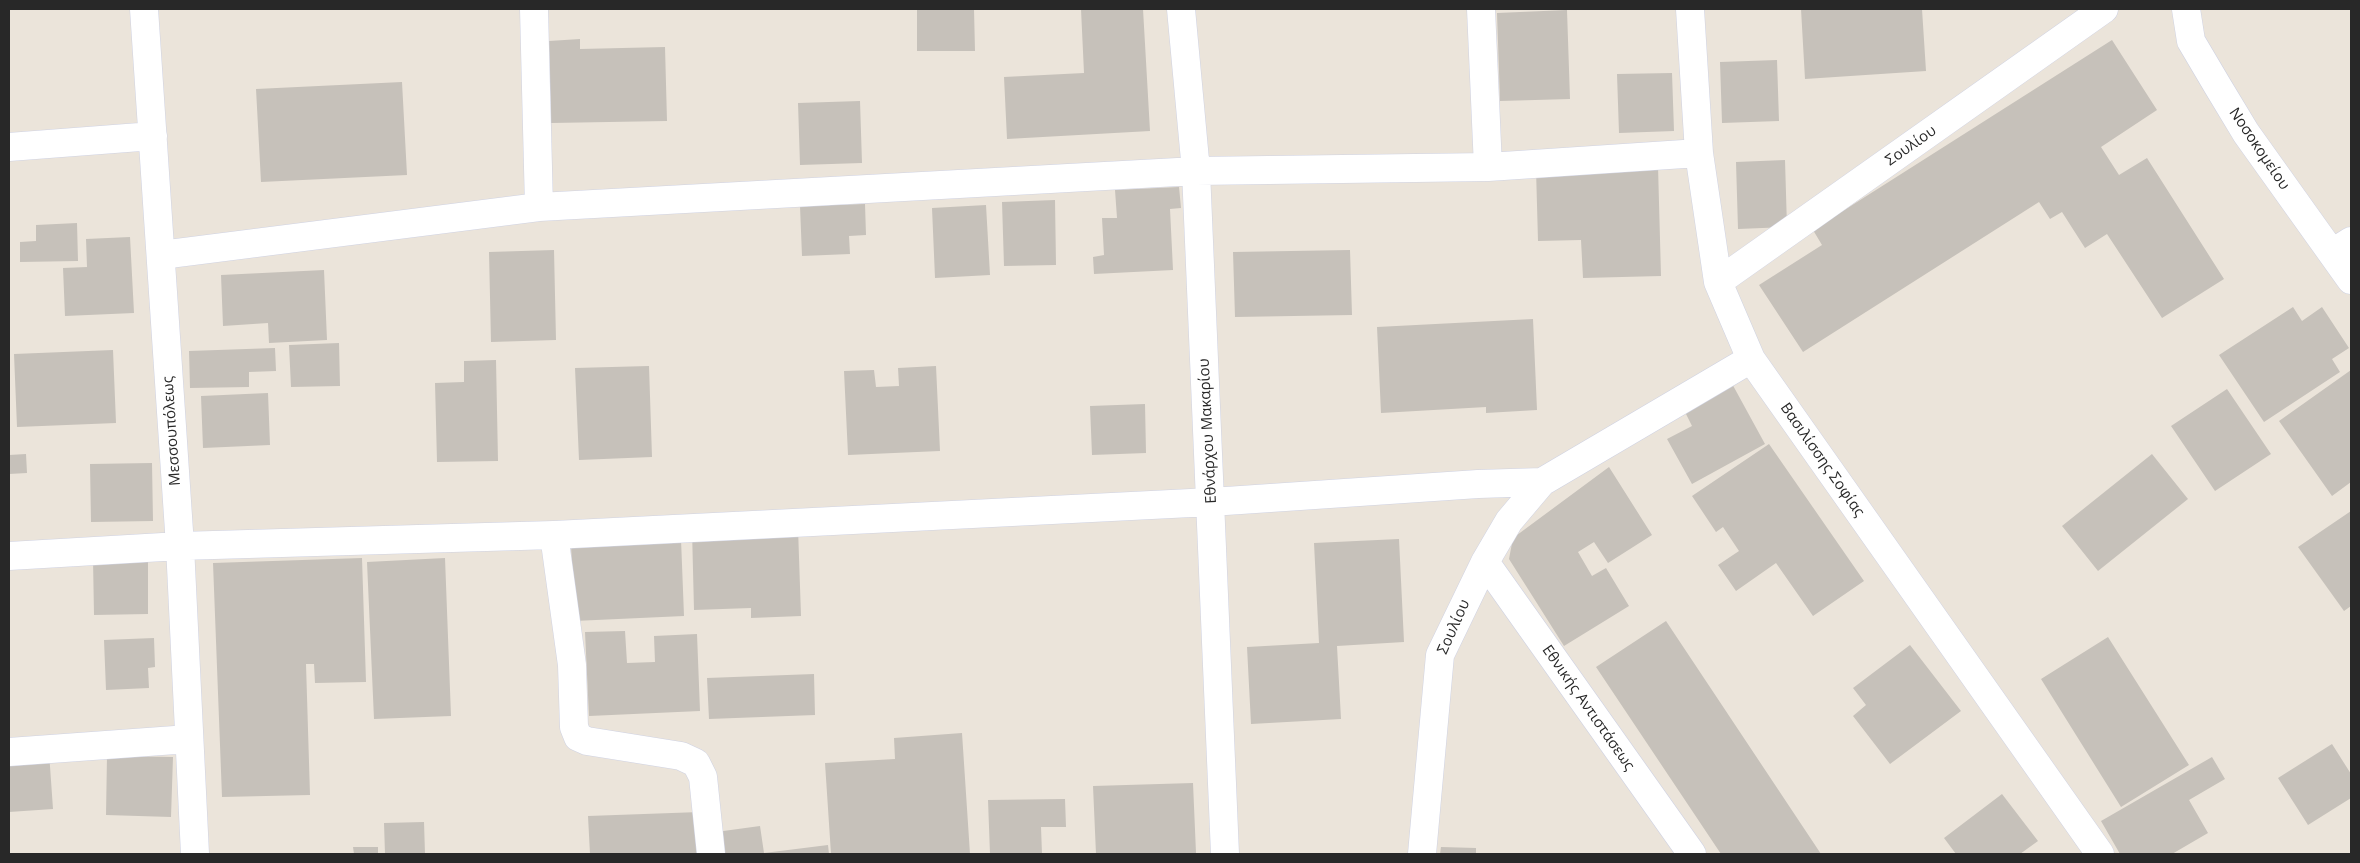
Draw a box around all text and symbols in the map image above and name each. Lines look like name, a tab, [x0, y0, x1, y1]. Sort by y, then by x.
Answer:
street label: Νοσοκομείου	[2225, 105, 2293, 193]
street label: Σουλίου	[1882, 122, 1940, 170]
street label: Εθνάρχου Μακαρίου	[1195, 358, 1221, 504]
street label: Μεσσουπόλεως	[159, 376, 185, 486]
street label: Βασιλίσσης Σοφίας	[1776, 400, 1868, 520]
street label: Σουλίου	[1434, 597, 1474, 657]
street label: Εθνικής Αντιστάσεως	[1538, 642, 1638, 774]

